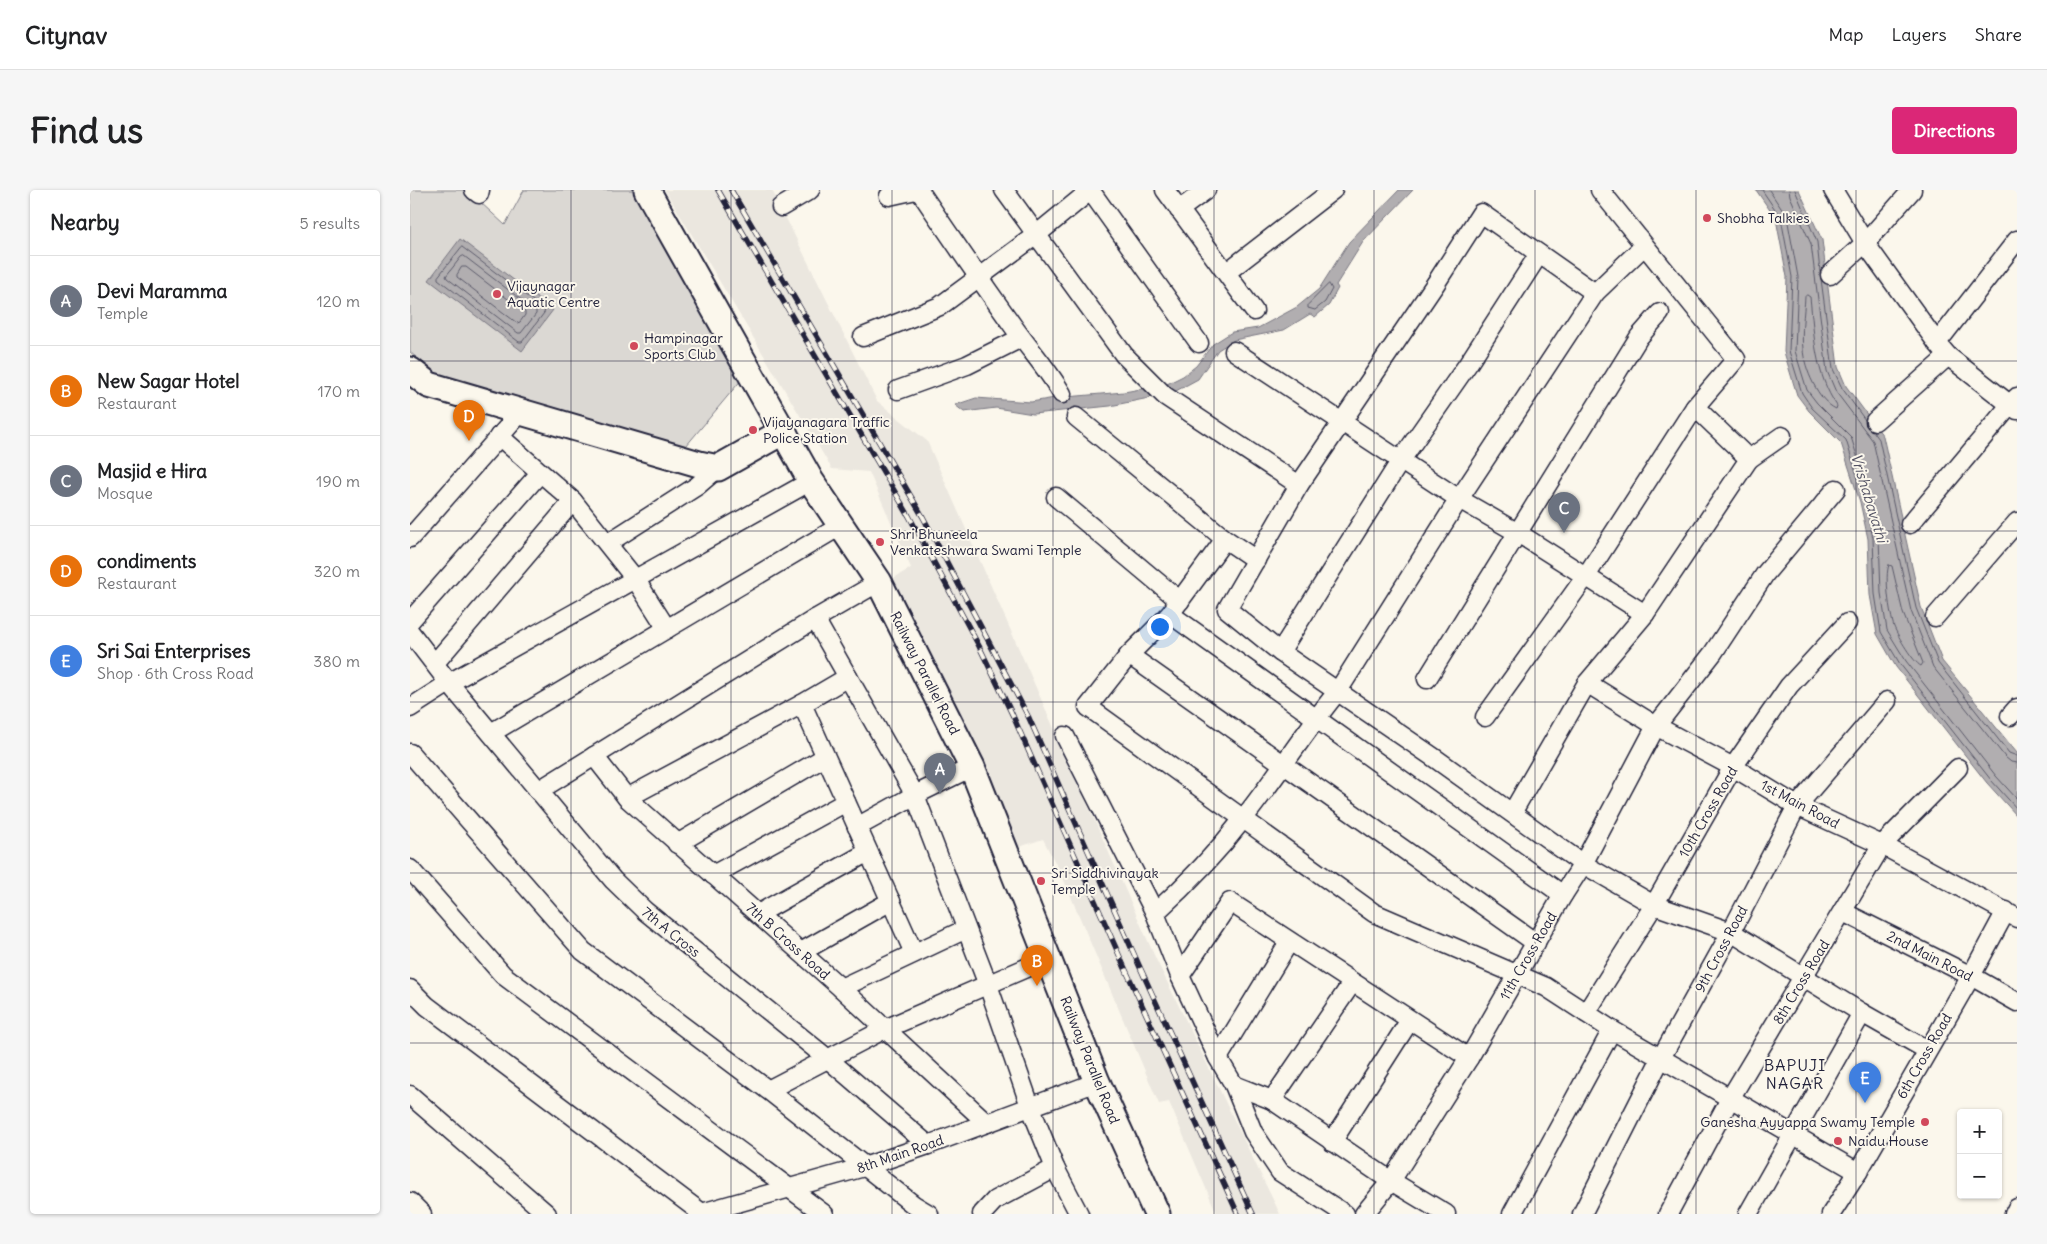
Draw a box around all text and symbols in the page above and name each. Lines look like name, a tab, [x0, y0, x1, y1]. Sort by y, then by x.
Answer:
text: Citynav	[25, 20, 107, 50]
text: Map	[1828, 23, 1863, 46]
text: Layers	[1891, 23, 1947, 46]
text: Share	[1975, 23, 2022, 46]
button: Directions	[1892, 107, 2017, 154]
text: Find us	[30, 108, 143, 152]
text: Nearby	[50, 209, 120, 236]
place label: Shobha Talkies	[1717, 209, 1810, 227]
marker: Shobha Talkies	[1701, 212, 1713, 224]
text: 5 results	[299, 213, 360, 233]
place label: Vijaynagar Aquatic Centre	[507, 277, 600, 311]
text: Devi Maramma	[97, 279, 227, 303]
marker: Vijaynagar Aquatic Centre	[491, 288, 503, 300]
text: A	[61, 291, 71, 311]
text: 120 m	[317, 291, 360, 311]
text: Temple	[97, 303, 148, 323]
place label: Hampinagar Sports Club	[644, 329, 723, 363]
marker: Hampinagar Sports Club	[628, 340, 640, 352]
text: New Sagar Hotel	[97, 369, 240, 393]
text: B	[61, 381, 71, 401]
text: 170 m	[317, 381, 360, 401]
text: Restaurant	[97, 393, 177, 413]
pin: D	[453, 400, 485, 441]
place label: Vijayanagara Traffic Police Station	[763, 413, 890, 447]
marker: Vijayanagara Traffic Police Station	[747, 424, 759, 436]
water label: Vrishabavathi	[1847, 451, 1893, 546]
text: Masjid e Hira	[97, 459, 207, 483]
text: C	[61, 471, 71, 491]
text: 190 m	[316, 471, 360, 491]
text: Mosque	[97, 483, 153, 503]
pin: C	[1548, 492, 1580, 533]
place label: Shri Bhuneela Venkateshwara Swami Temple	[890, 525, 1081, 559]
marker: Shri Bhuneela Venkateshwara Swami Temple	[874, 536, 886, 548]
text: condiments	[97, 549, 196, 573]
text: D	[60, 561, 72, 581]
text: 320 m	[314, 561, 360, 581]
text: Restaurant	[97, 573, 177, 593]
street label: Railway Parallel Road	[886, 608, 964, 738]
your location	[1147, 614, 1173, 640]
text: Sri Sai Enterprises	[97, 639, 251, 663]
text: E	[61, 651, 71, 671]
text: 380 m	[313, 651, 360, 671]
text: Shop · 6th Cross Road	[97, 663, 254, 683]
pin: A	[924, 753, 956, 794]
street label: 10th Cross Road	[1675, 763, 1741, 861]
street label: 1st Main Road	[1758, 776, 1842, 832]
place label: Sri Siddhivinayak Temple	[1051, 864, 1159, 898]
marker: Sri Siddhivinayak Temple	[1035, 875, 1047, 887]
street label: 7th B Cross Road	[742, 899, 834, 983]
street label: 7th A Cross	[638, 903, 704, 961]
street label: 9th Cross Road	[1691, 903, 1751, 995]
street label: 11th Cross Road	[1496, 909, 1560, 1003]
street label: 2nd Main Road	[1884, 927, 1976, 985]
street label: 8th Cross Road	[1769, 936, 1833, 1028]
pin: B	[1021, 945, 1053, 986]
street label: Railway Parallel Road	[1056, 994, 1124, 1126]
street label: 6th Cross Road	[1892, 1010, 1956, 1102]
district label: BAPUJI NAGAR	[1764, 1055, 1826, 1093]
pin: E	[1849, 1062, 1881, 1103]
map controls	[1957, 1109, 2002, 1199]
button: +	[1957, 1109, 2002, 1154]
place label: Ganesha Ayyappa Swamy Temple	[1700, 1113, 1915, 1131]
marker: Ganesha Ayyappa Swamy Temple	[1919, 1116, 1931, 1128]
street label: 8th Main Road	[854, 1131, 946, 1177]
place label: Naidu House	[1848, 1132, 1928, 1150]
marker: Naidu House	[1832, 1135, 1844, 1147]
button: −	[1957, 1154, 2002, 1199]

